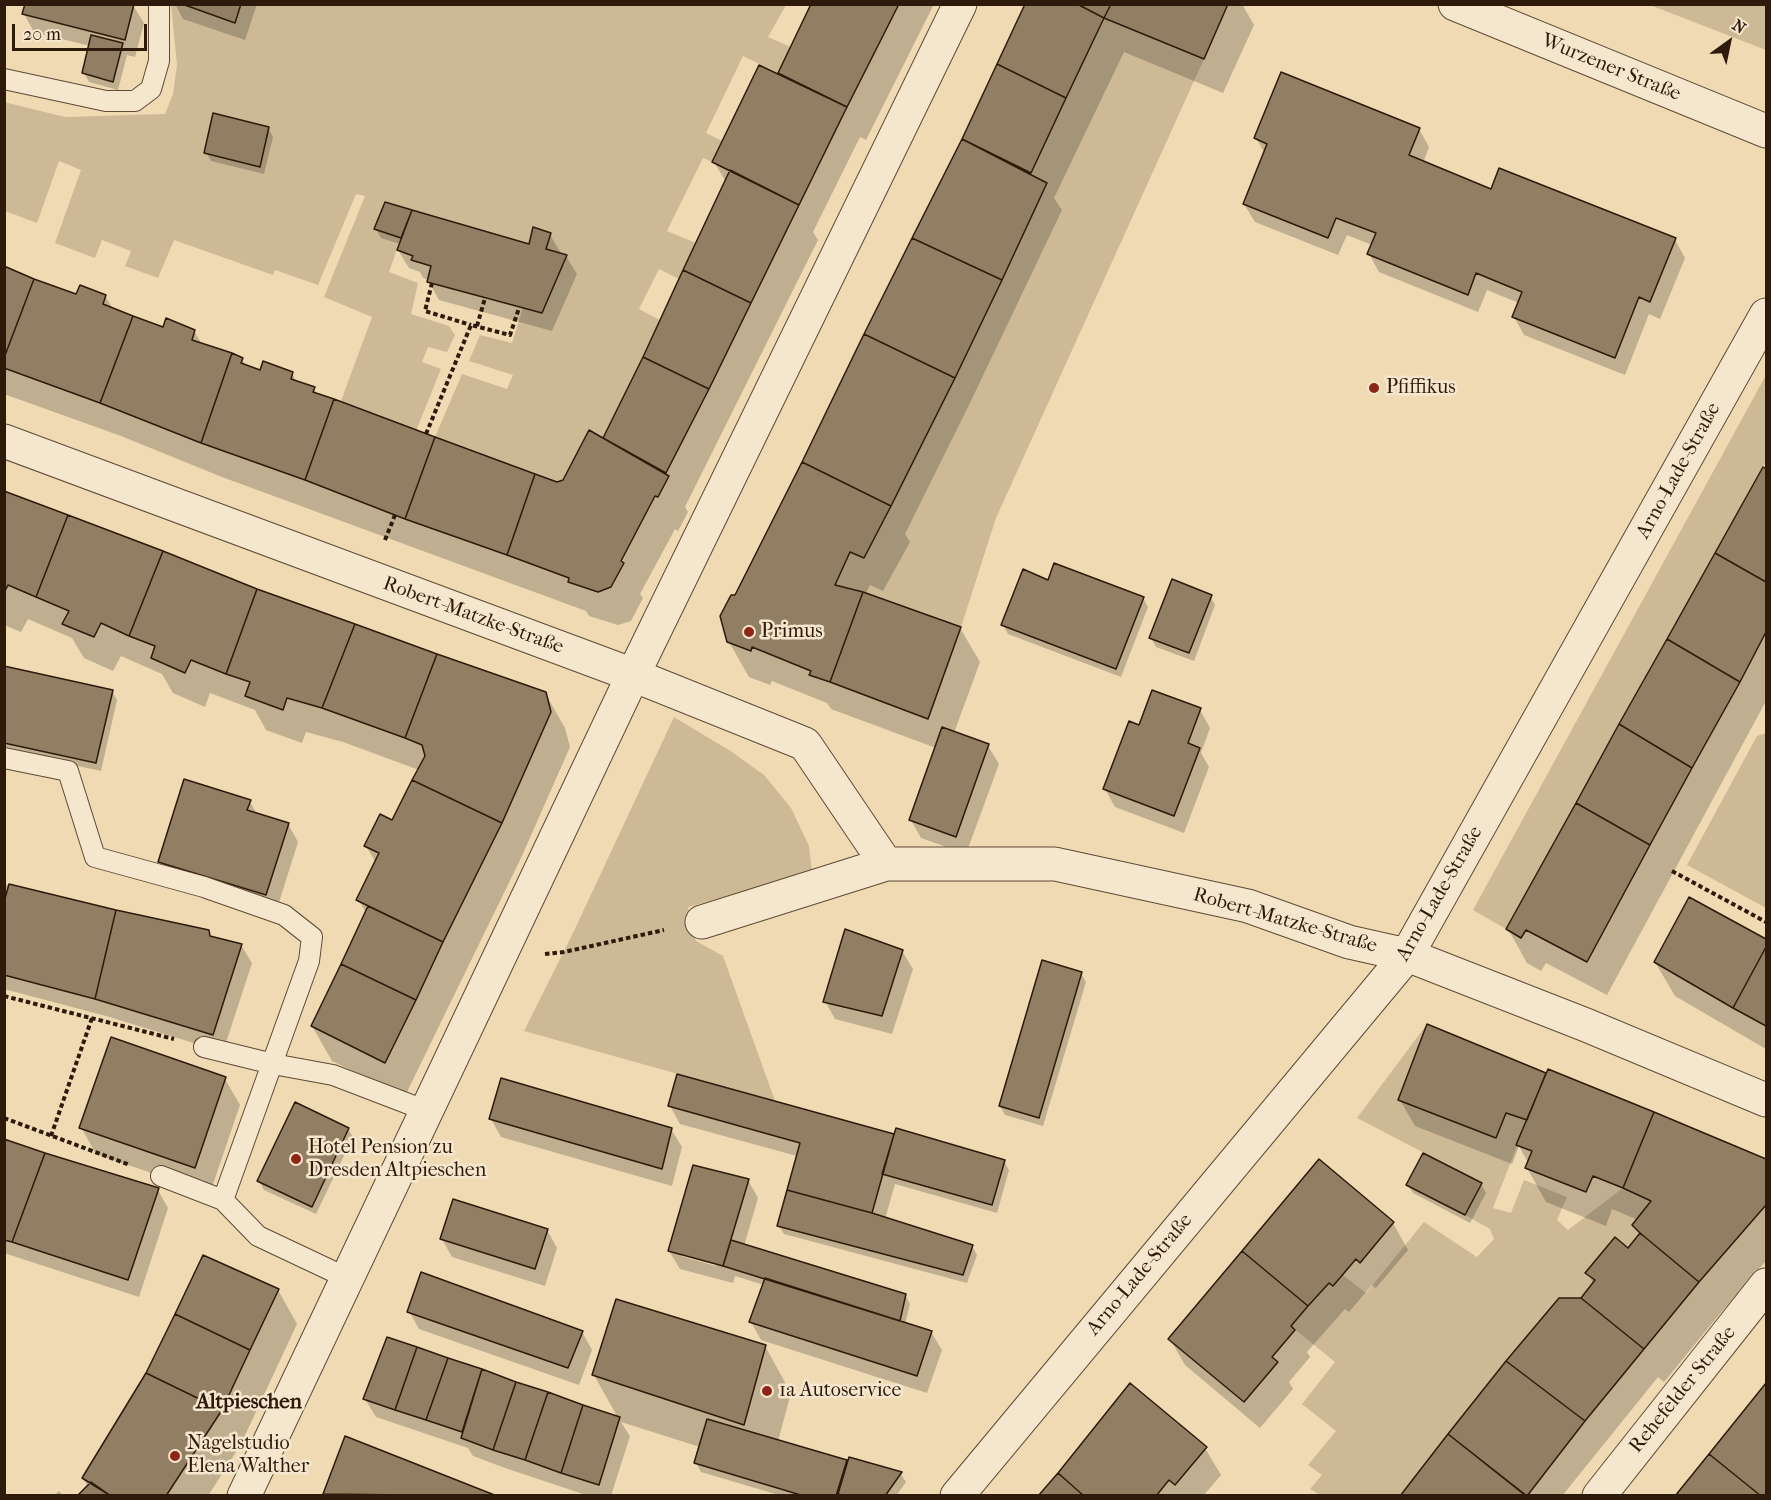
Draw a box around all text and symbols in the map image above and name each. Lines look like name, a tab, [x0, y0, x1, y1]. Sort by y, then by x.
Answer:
scale bar	[15, 12, 150, 50]
north arrow	[1699, 12, 1759, 72]
text: N	[1729, 15, 1749, 38]
text: 20 m	[23, 24, 61, 45]
street label: Wurzener Straße	[1538, 29, 1684, 107]
place label: Pfiffikus	[1386, 376, 1456, 400]
marker: Pfiffikus	[1367, 381, 1381, 395]
street label: Arno-Lade-Straße	[1632, 399, 1726, 543]
street label: Robert-Matzke-Straße	[379, 572, 567, 660]
place label: Primus	[761, 620, 823, 644]
marker: Primus	[742, 625, 756, 639]
street label: Arno-Lade-Straße	[1392, 822, 1488, 966]
street label: Robert-Matzke-Straße	[1190, 883, 1380, 959]
place label: Hotel Pension zu Dresden Altpieschen	[308, 1136, 486, 1183]
marker: Hotel Pension zu Dresden Altpieschen	[289, 1152, 303, 1166]
street label: Arno-Lade-Straße	[1082, 1209, 1198, 1341]
street label: Rehefelder Straße	[1625, 1322, 1741, 1458]
place label: 1a Autoservice	[779, 1379, 901, 1403]
marker: 1a Autoservice	[760, 1384, 774, 1398]
district label: Altpieschen	[196, 1390, 302, 1416]
place label: Nagelstudio Elena Walther	[187, 1432, 309, 1479]
marker: Nagelstudio Elena Walther	[168, 1449, 182, 1463]

